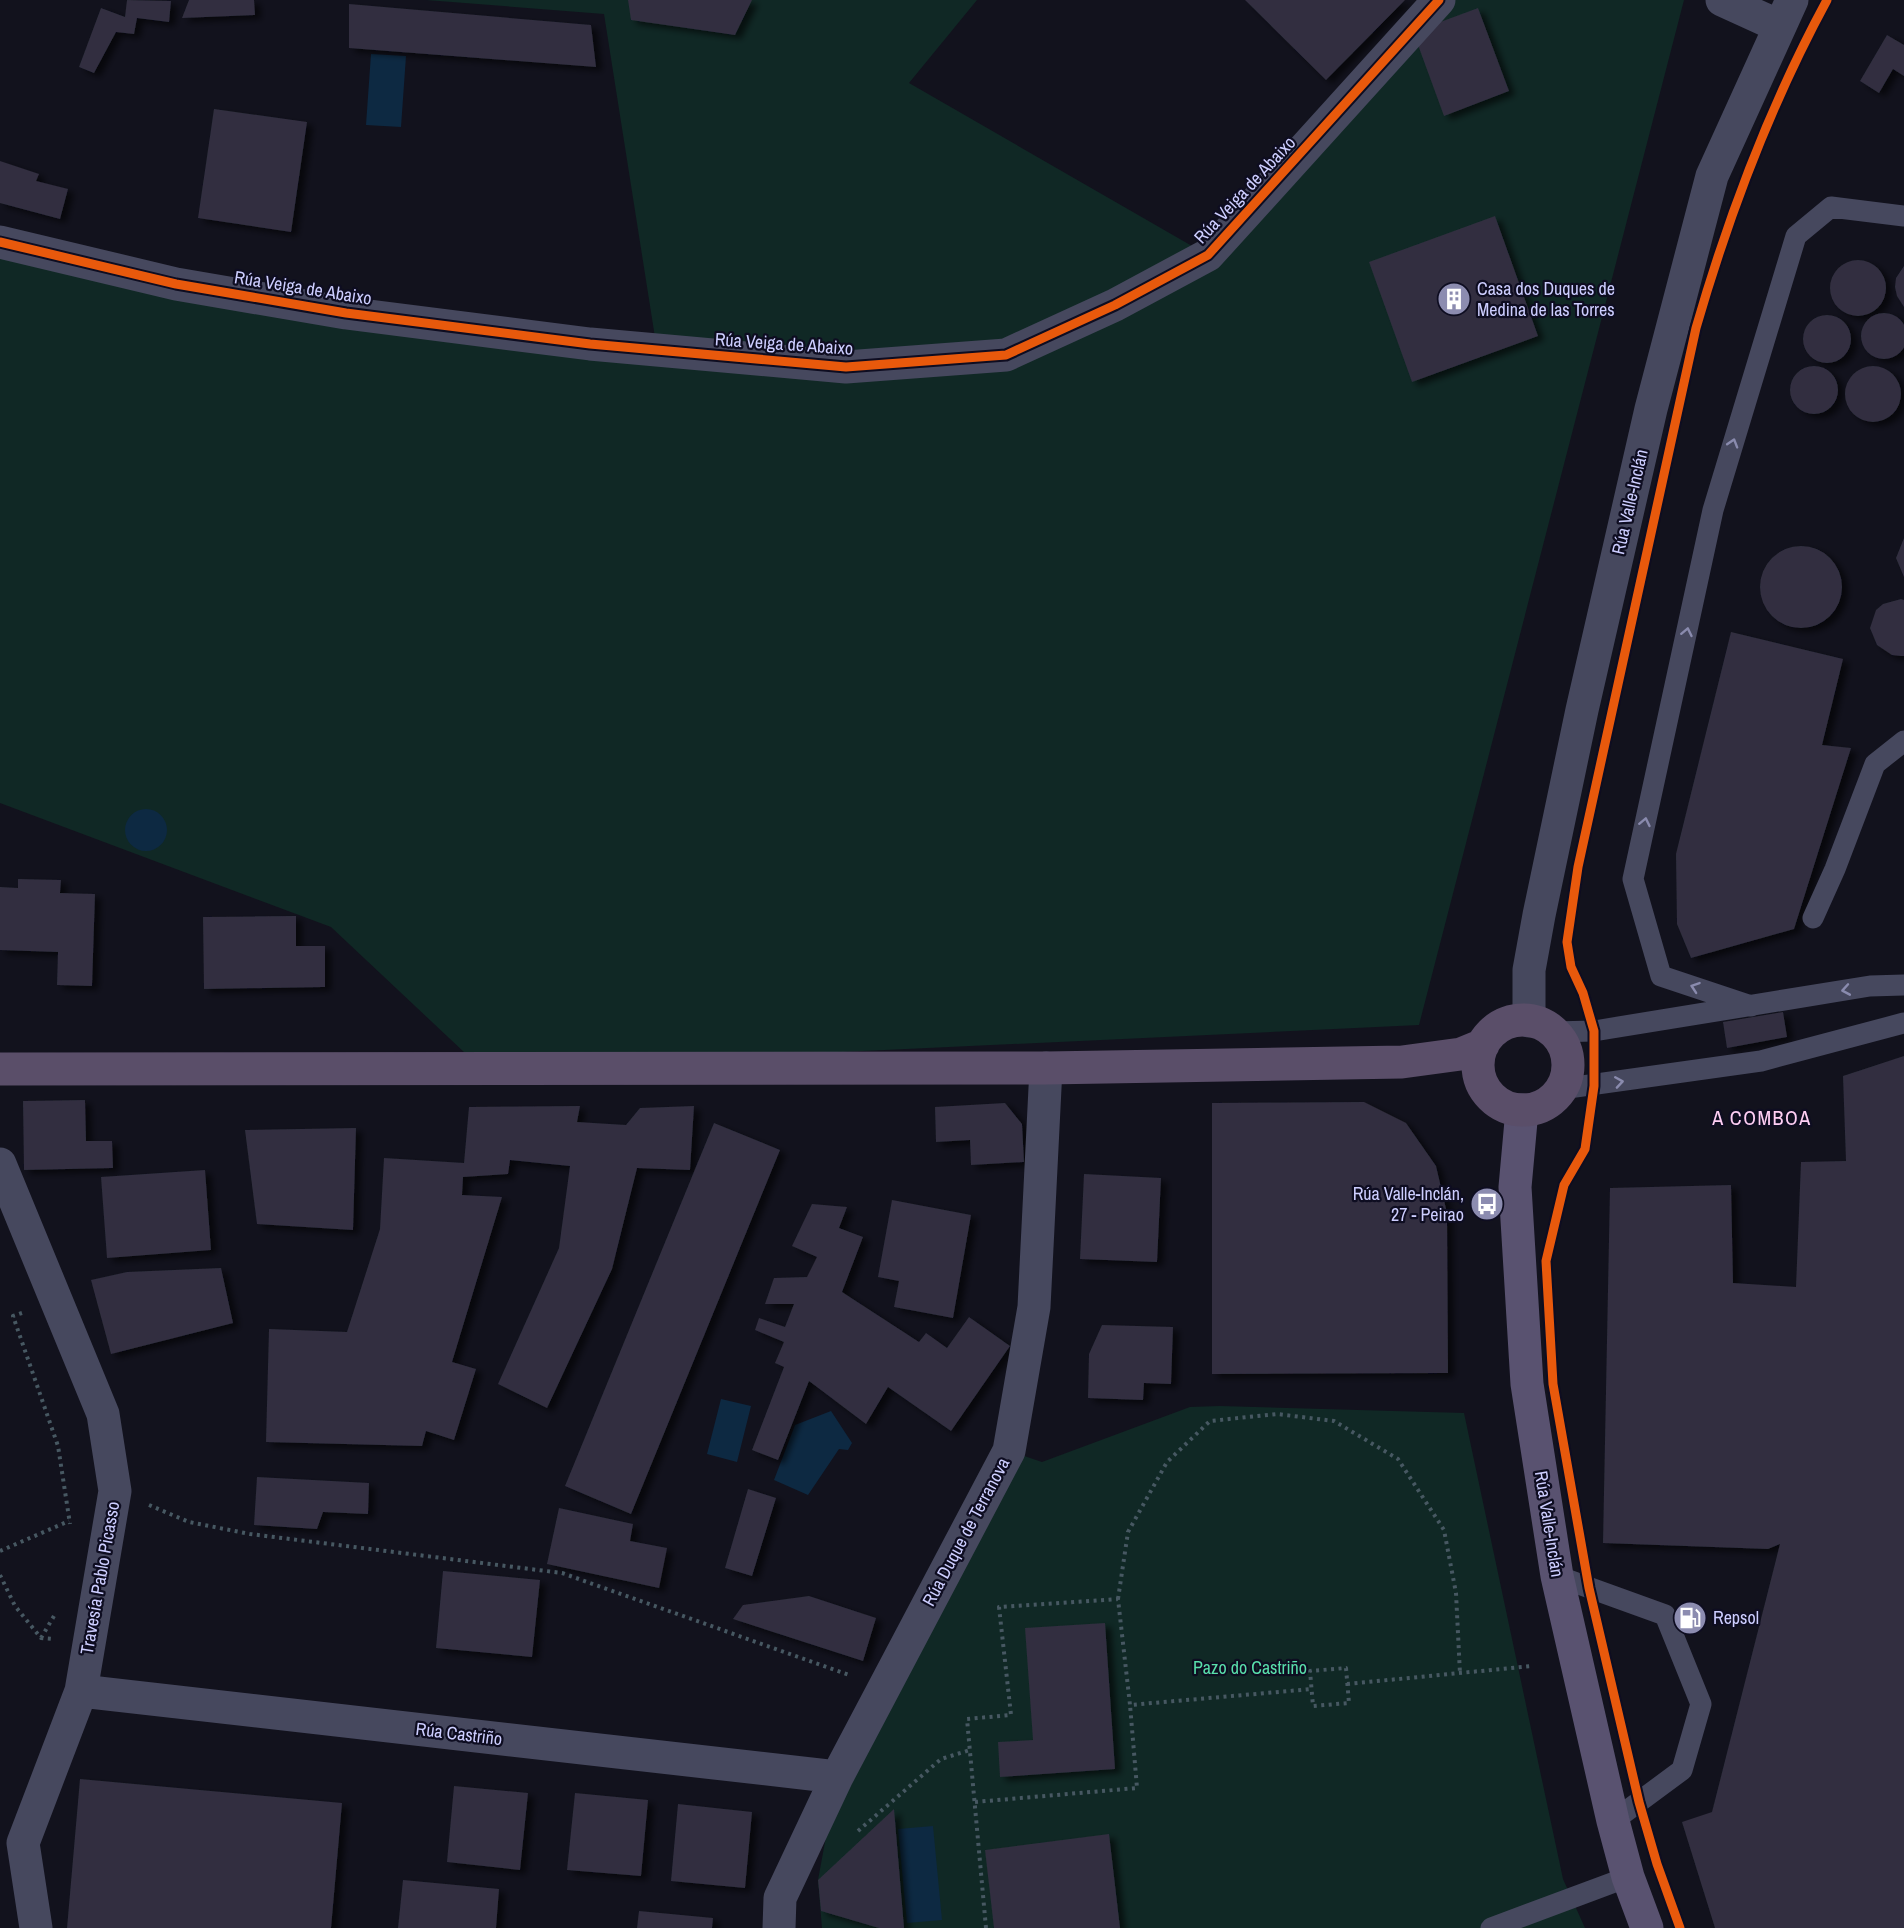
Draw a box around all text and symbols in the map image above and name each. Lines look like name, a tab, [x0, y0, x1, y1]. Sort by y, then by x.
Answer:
street label: Rúa Veiga de Abaixo	[1188, 130, 1301, 249]
street label: Rúa Veiga de Abaixo	[233, 264, 374, 311]
place label: Casa dos Duques de Medina de las Torres	[1477, 276, 1615, 322]
building icon: Casa dos Duques de Medina de las Torres	[1436, 281, 1472, 317]
street label: Rúa Veiga de Abaixo	[714, 326, 854, 361]
one-way arrow	[1726, 438, 1739, 449]
street label: Rúa Valle-Inclán	[1605, 447, 1654, 557]
one-way arrow	[1679, 627, 1692, 637]
one-way arrow	[1638, 818, 1651, 828]
one-way arrow	[1690, 982, 1701, 995]
one-way arrow	[1841, 983, 1851, 996]
one-way arrow	[1614, 1077, 1624, 1089]
district label: A COMBOA	[1711, 1104, 1812, 1131]
place label: Rúa Valle-Inclán, 27 - Peirao	[1353, 1181, 1464, 1227]
bus stop icon: Rúa Valle-Inclán, 27 - Peirao	[1469, 1186, 1505, 1222]
street label: Rúa Duque de Terranova	[916, 1453, 1015, 1610]
street label: Rúa Valle-Inclán	[1529, 1469, 1570, 1579]
street label: Travesía Pablo Picasso	[74, 1499, 125, 1657]
fuel station icon: Repsol	[1672, 1600, 1708, 1636]
place label: Repsol	[1713, 1605, 1759, 1630]
park label: Pazo do Castriño	[1193, 1655, 1307, 1680]
street label: Rúa Castriño	[414, 1716, 504, 1751]

